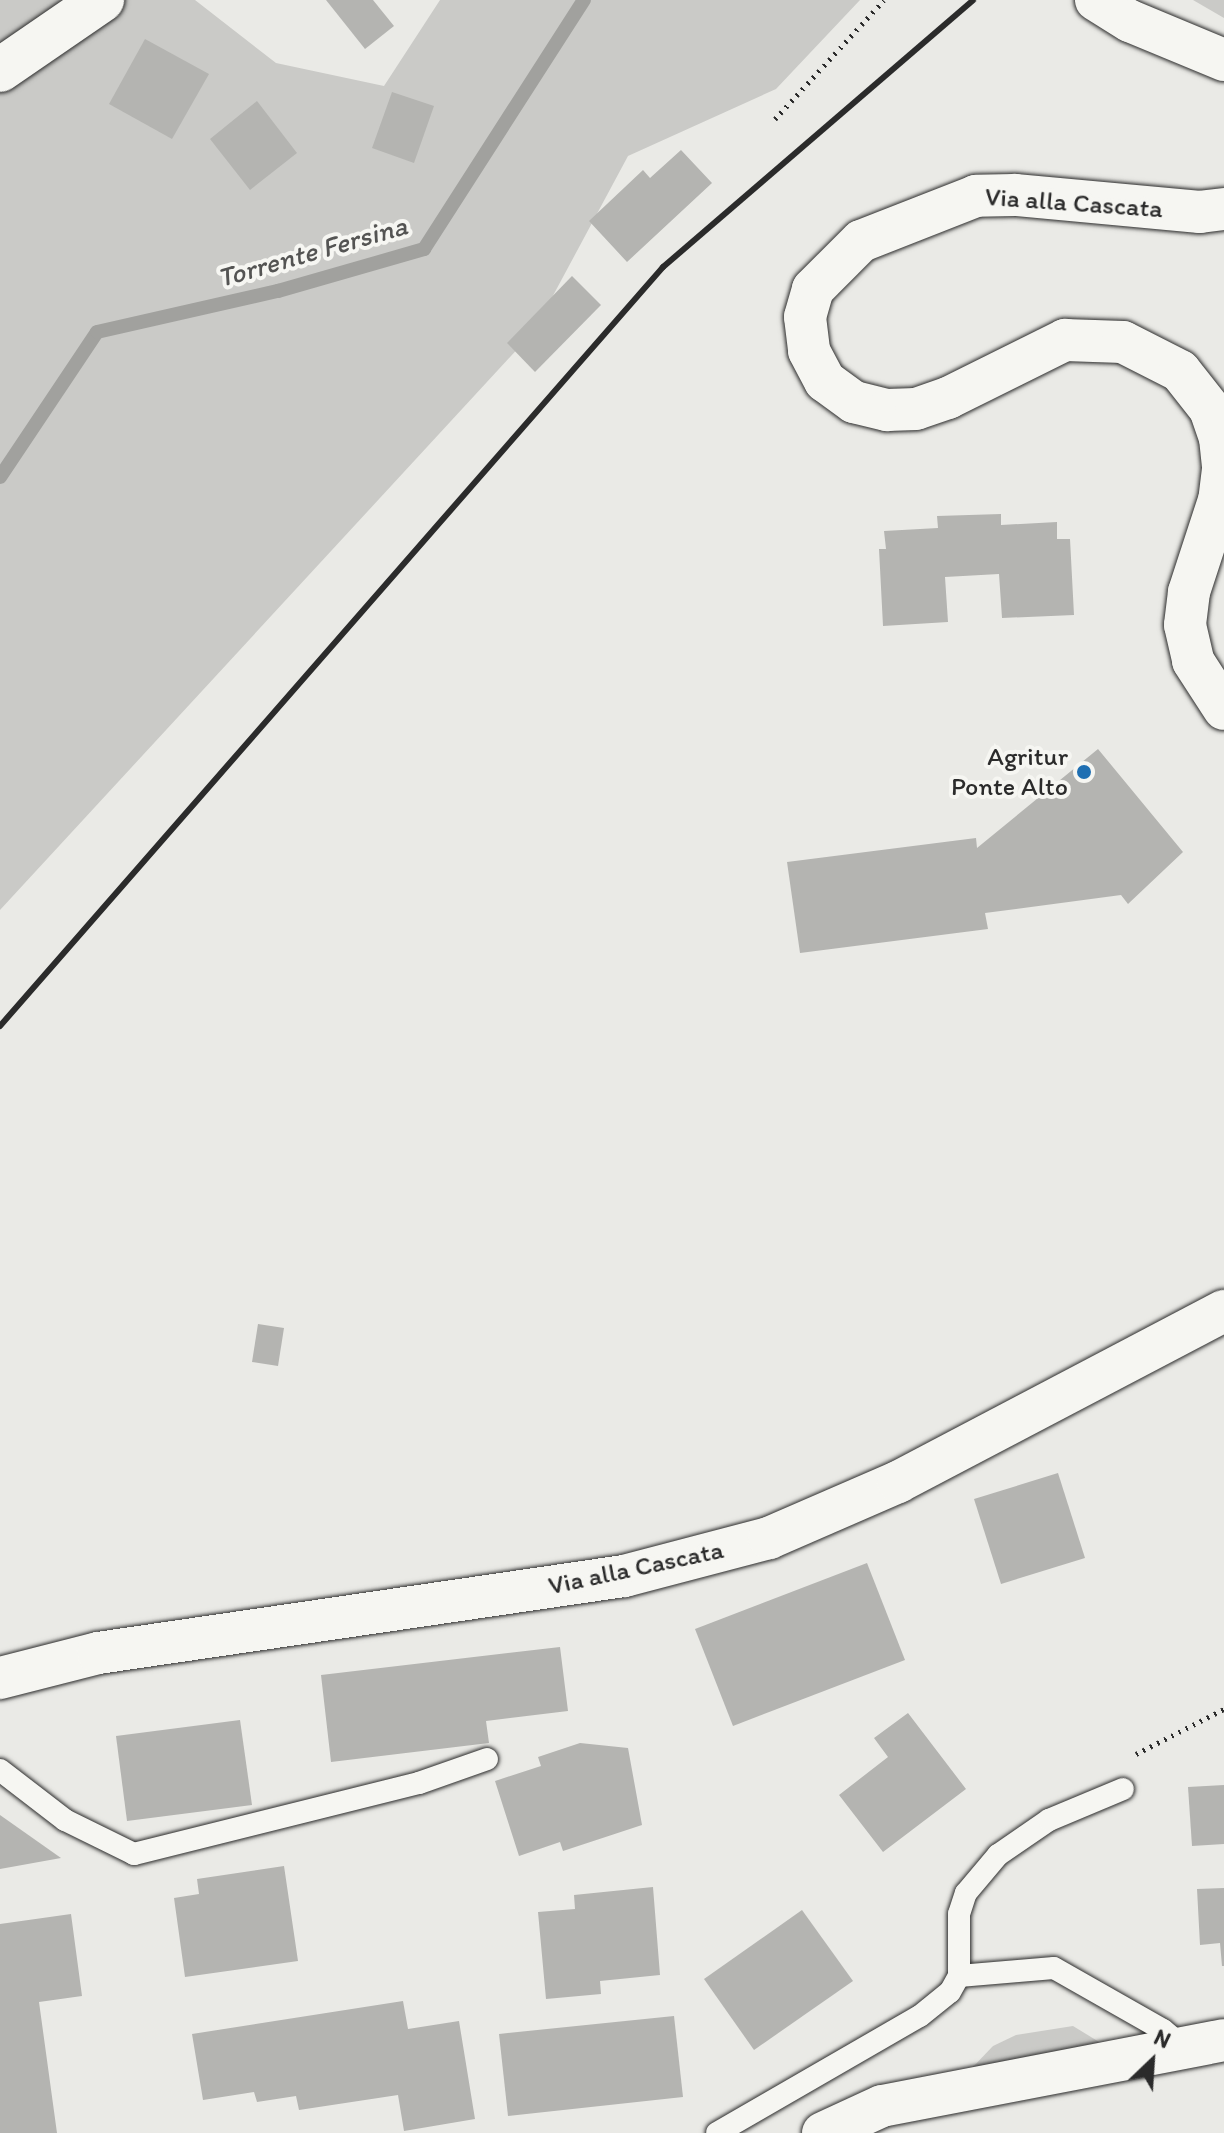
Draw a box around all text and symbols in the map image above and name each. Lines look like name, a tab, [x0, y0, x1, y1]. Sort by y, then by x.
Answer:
street label: Via alla Cascata	[985, 181, 1163, 225]
water label: Torrente Fersina	[213, 208, 411, 294]
place label: Agritur Ponte Alto	[951, 741, 1068, 802]
marker: Agritur Ponte Alto	[1075, 763, 1093, 781]
street label: Via alla Cascata	[546, 1534, 726, 1602]
north arrow	[1112, 2021, 1192, 2101]
text: N	[1150, 2023, 1175, 2054]

